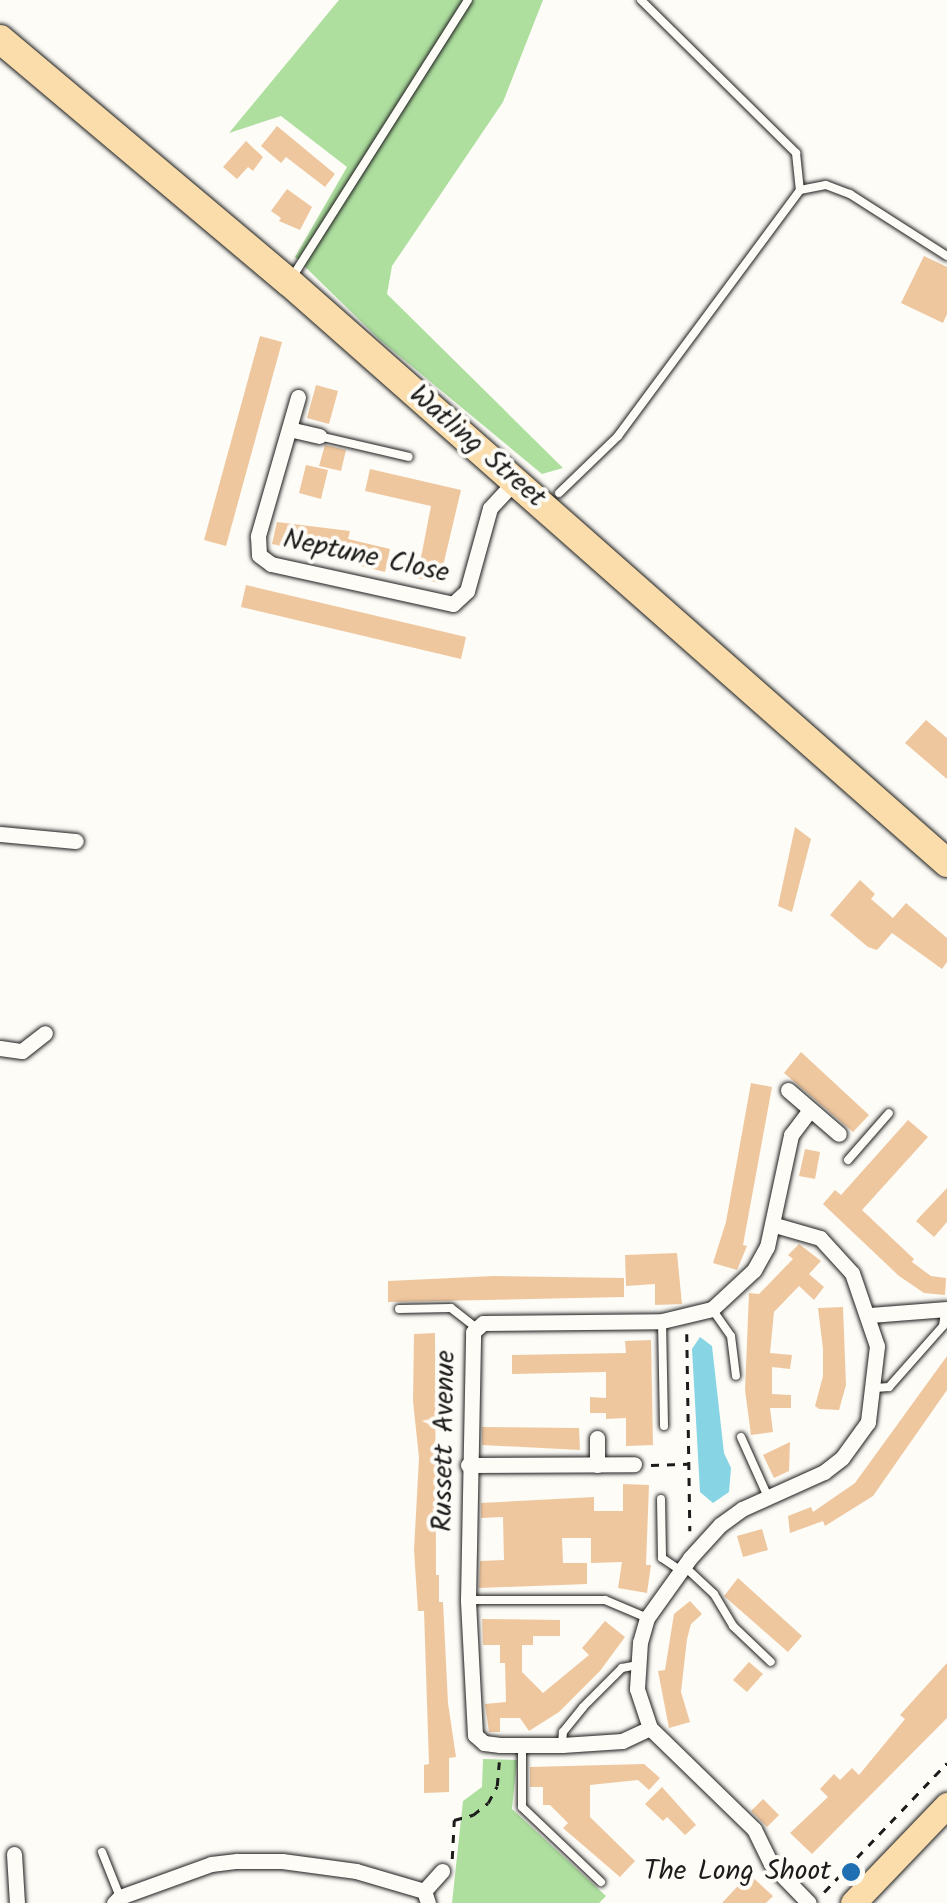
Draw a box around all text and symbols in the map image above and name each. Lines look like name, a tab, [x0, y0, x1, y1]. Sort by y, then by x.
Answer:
street label: Watling Street	[402, 379, 552, 515]
street label: Neptune Close	[280, 523, 452, 591]
street label: Russett Avenue	[427, 1350, 463, 1532]
place label: The Long Shoot	[644, 1855, 831, 1889]
marker: The Long Shoot	[840, 1861, 862, 1883]

